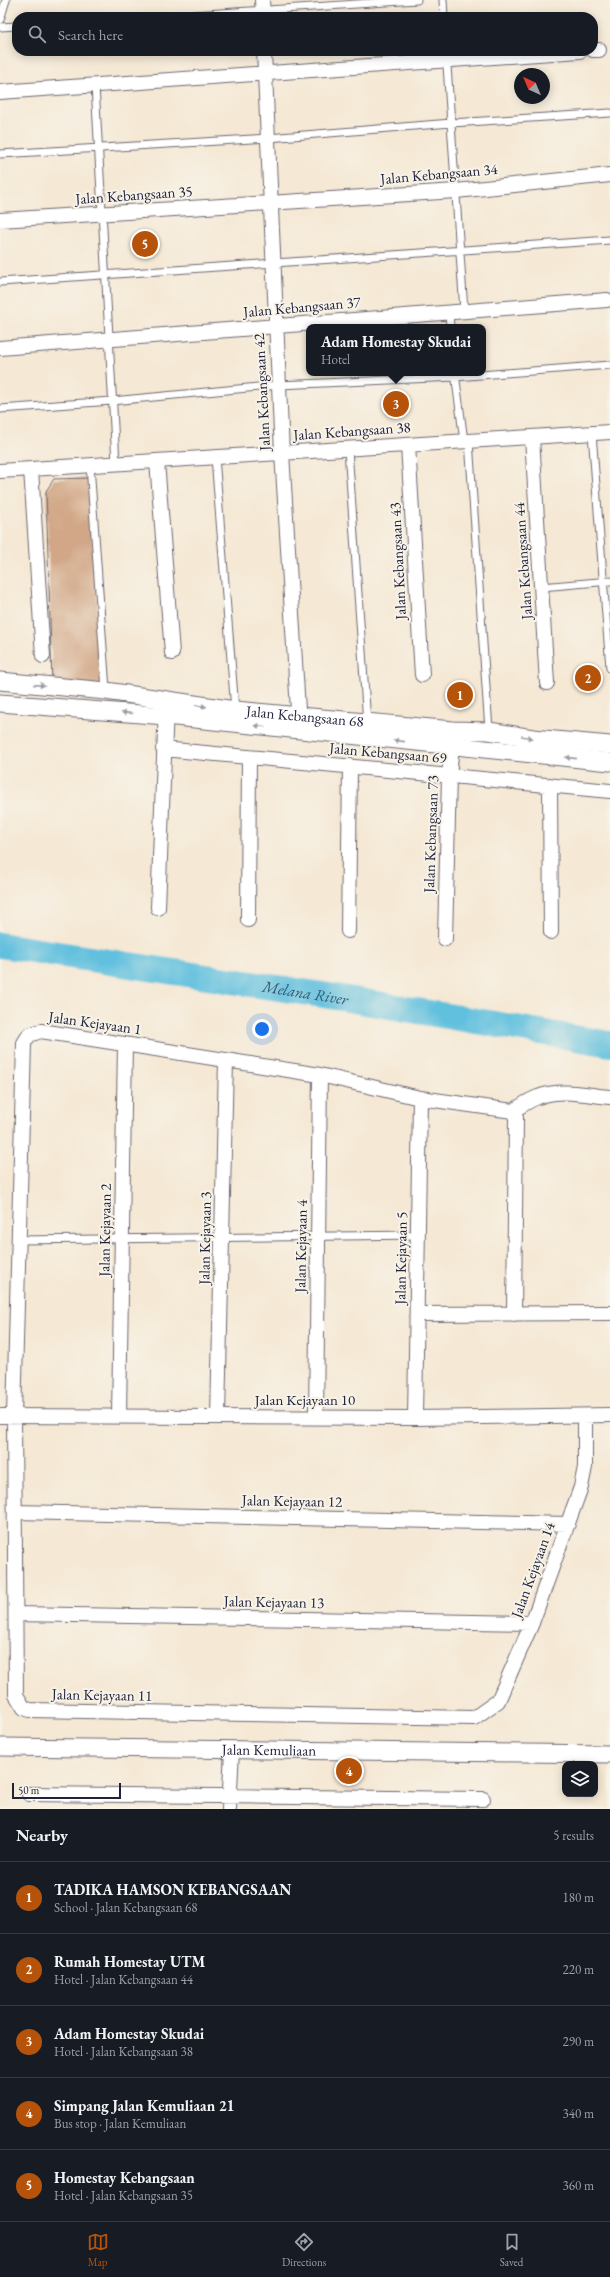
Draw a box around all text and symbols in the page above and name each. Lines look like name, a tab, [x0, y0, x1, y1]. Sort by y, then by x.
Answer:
search box	[12, 12, 598, 56]
icon: search	[26, 23, 48, 45]
text: Search here	[58, 25, 123, 44]
north arrow	[514, 68, 550, 104]
street label: Jalan Kebangsaan 34	[378, 159, 499, 188]
street label: Jalan Kebangsaan 35	[73, 181, 193, 208]
pin: 5	[132, 229, 158, 259]
street label: Jalan Kebangsaan 37	[241, 292, 362, 321]
popup	[306, 324, 486, 376]
street label: Jalan Kebangsaan 42	[249, 332, 274, 453]
text: Adam Homestay Skudai	[321, 332, 471, 351]
text: Hotel	[321, 351, 350, 368]
pin: 3	[383, 389, 409, 419]
street label: Jalan Kebangsaan 38	[291, 417, 411, 444]
street label: Jalan Kebangsaan 44	[509, 501, 536, 622]
street label: Jalan Kebangsaan 43	[385, 502, 410, 622]
pin: 2	[575, 663, 601, 693]
pin: 1	[447, 680, 473, 710]
one-way arrow	[33, 682, 45, 688]
street label: Jalan Kebangsaan 68	[243, 701, 364, 731]
one-way arrow	[195, 703, 207, 709]
one-way arrow	[121, 709, 133, 716]
one-way arrow	[254, 723, 267, 730]
one-way arrow	[521, 735, 534, 741]
one-way arrow	[393, 737, 405, 744]
street label: Jalan Kebangsaan 69	[327, 738, 447, 767]
one-way arrow	[565, 755, 577, 761]
street label: Jalan Kebangsaan 73	[419, 775, 442, 895]
water label: Melana River	[260, 976, 351, 1010]
street label: Jalan Kejayaan 1	[46, 1006, 143, 1038]
your location	[252, 1019, 272, 1039]
street label: Jalan Kejayaan 2	[94, 1182, 115, 1279]
street label: Jalan Kejayaan 3	[194, 1191, 215, 1287]
street label: Jalan Kejayaan 4	[290, 1198, 311, 1295]
street label: Jalan Kejayaan 5	[390, 1211, 411, 1307]
street label: Jalan Kejayaan 10	[253, 1390, 355, 1409]
street label: Jalan Kejayaan 12	[240, 1490, 343, 1511]
street label: Jalan Kejayaan 14	[506, 1519, 559, 1622]
street label: Jalan Kejayaan 13	[222, 1591, 324, 1612]
street label: Jalan Kejayaan 11	[50, 1684, 152, 1705]
street label: Jalan Kemuliaan	[220, 1740, 316, 1760]
pin: 4	[336, 1756, 362, 1786]
map controls	[562, 1761, 598, 1797]
button: layers	[562, 1761, 598, 1797]
scale bar	[12, 1781, 121, 1800]
text: 50 m	[18, 1783, 39, 1797]
text: Nearby	[16, 1824, 68, 1846]
text: 5 results	[553, 1827, 594, 1844]
text: TADIKA HAMSON KEBANGSAAN	[54, 1880, 291, 1899]
text: 1	[26, 1889, 32, 1906]
text: 180 m	[563, 1889, 594, 1906]
text: School · Jalan Kebangsaan 68	[54, 1899, 198, 1916]
text: Rumah Homestay UTM	[54, 1952, 205, 1971]
text: 2	[26, 1961, 32, 1978]
text: 220 m	[563, 1961, 594, 1978]
text: Hotel · Jalan Kebangsaan 44	[54, 1971, 193, 1988]
text: Adam Homestay Skudai	[54, 2024, 204, 2043]
text: 3	[26, 2033, 32, 2050]
text: 290 m	[563, 2033, 594, 2050]
text: Hotel · Jalan Kebangsaan 38	[54, 2043, 193, 2060]
text: Simpang Jalan Kemuliaan 21	[54, 2096, 235, 2115]
text: 4	[26, 2105, 32, 2122]
text: 340 m	[563, 2105, 594, 2122]
text: Bus stop · Jalan Kemuliaan	[54, 2115, 186, 2132]
text: Homestay Kebangsaan	[54, 2168, 195, 2187]
text: 5	[26, 2177, 32, 2194]
text: 360 m	[563, 2177, 594, 2194]
text: Hotel · Jalan Kebangsaan 35	[54, 2187, 193, 2204]
tab: Map	[87, 2231, 109, 2269]
tab: Directions	[282, 2231, 326, 2269]
tab: Saved	[500, 2231, 523, 2269]

